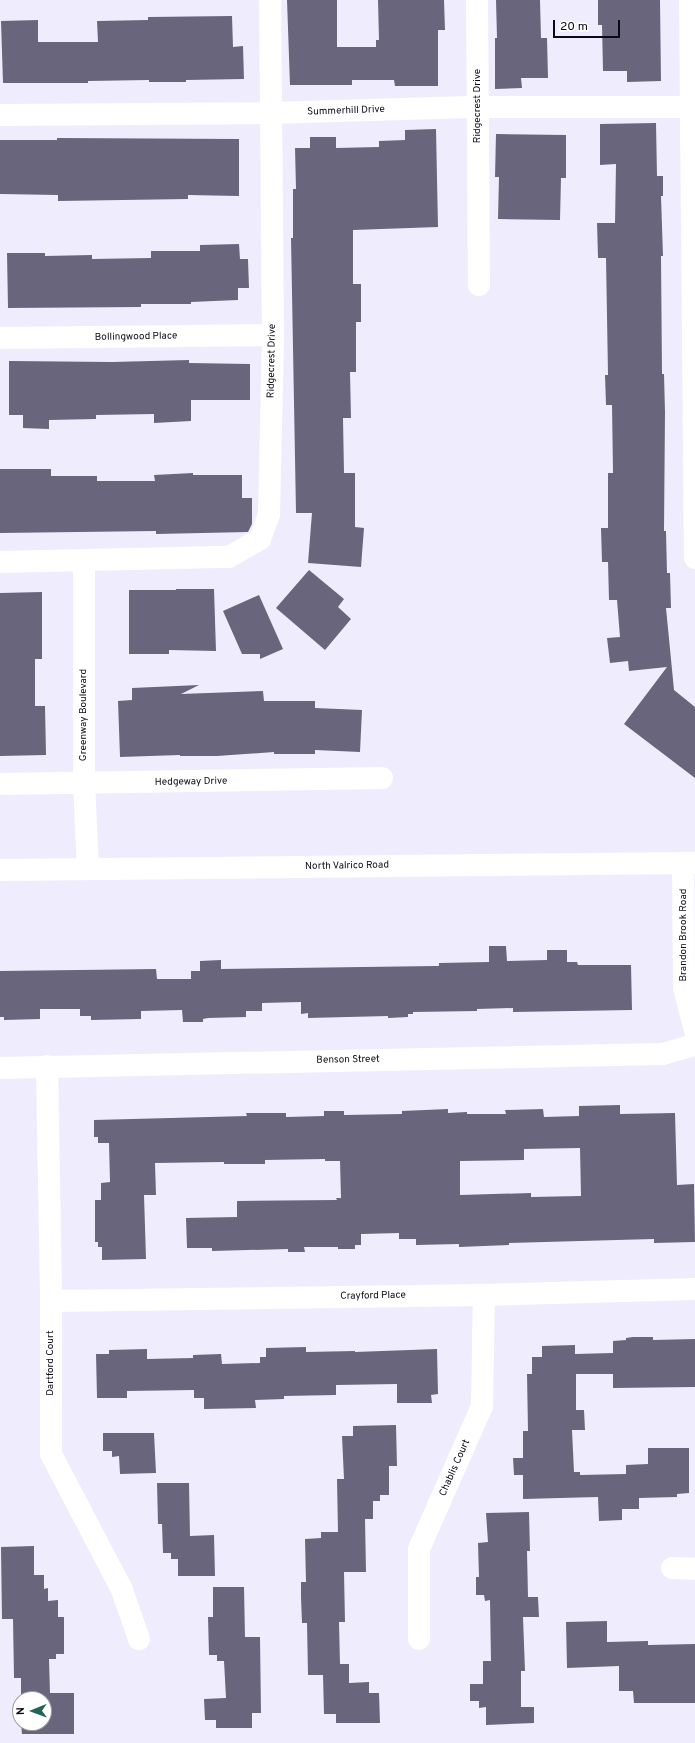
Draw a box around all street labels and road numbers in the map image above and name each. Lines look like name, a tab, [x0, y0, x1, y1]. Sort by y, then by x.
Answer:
street label: Ridgecrest Drive	[472, 69, 484, 143]
street label: Summerhill Drive	[307, 104, 385, 118]
street label: Ridgecrest Drive	[265, 324, 279, 398]
street label: Bollingwood Place	[95, 330, 177, 344]
street label: Greenway Boulevard	[78, 669, 90, 761]
street label: Hedgeway Drive	[155, 775, 227, 789]
street label: North Valrico Road	[305, 859, 389, 873]
street label: Brandon Brook Road	[678, 889, 690, 981]
street label: Benson Street	[316, 1053, 380, 1067]
street label: Crayford Place	[340, 1289, 406, 1303]
street label: Dartford Court	[45, 1330, 57, 1396]
street label: Chablis Court	[437, 1438, 473, 1498]

